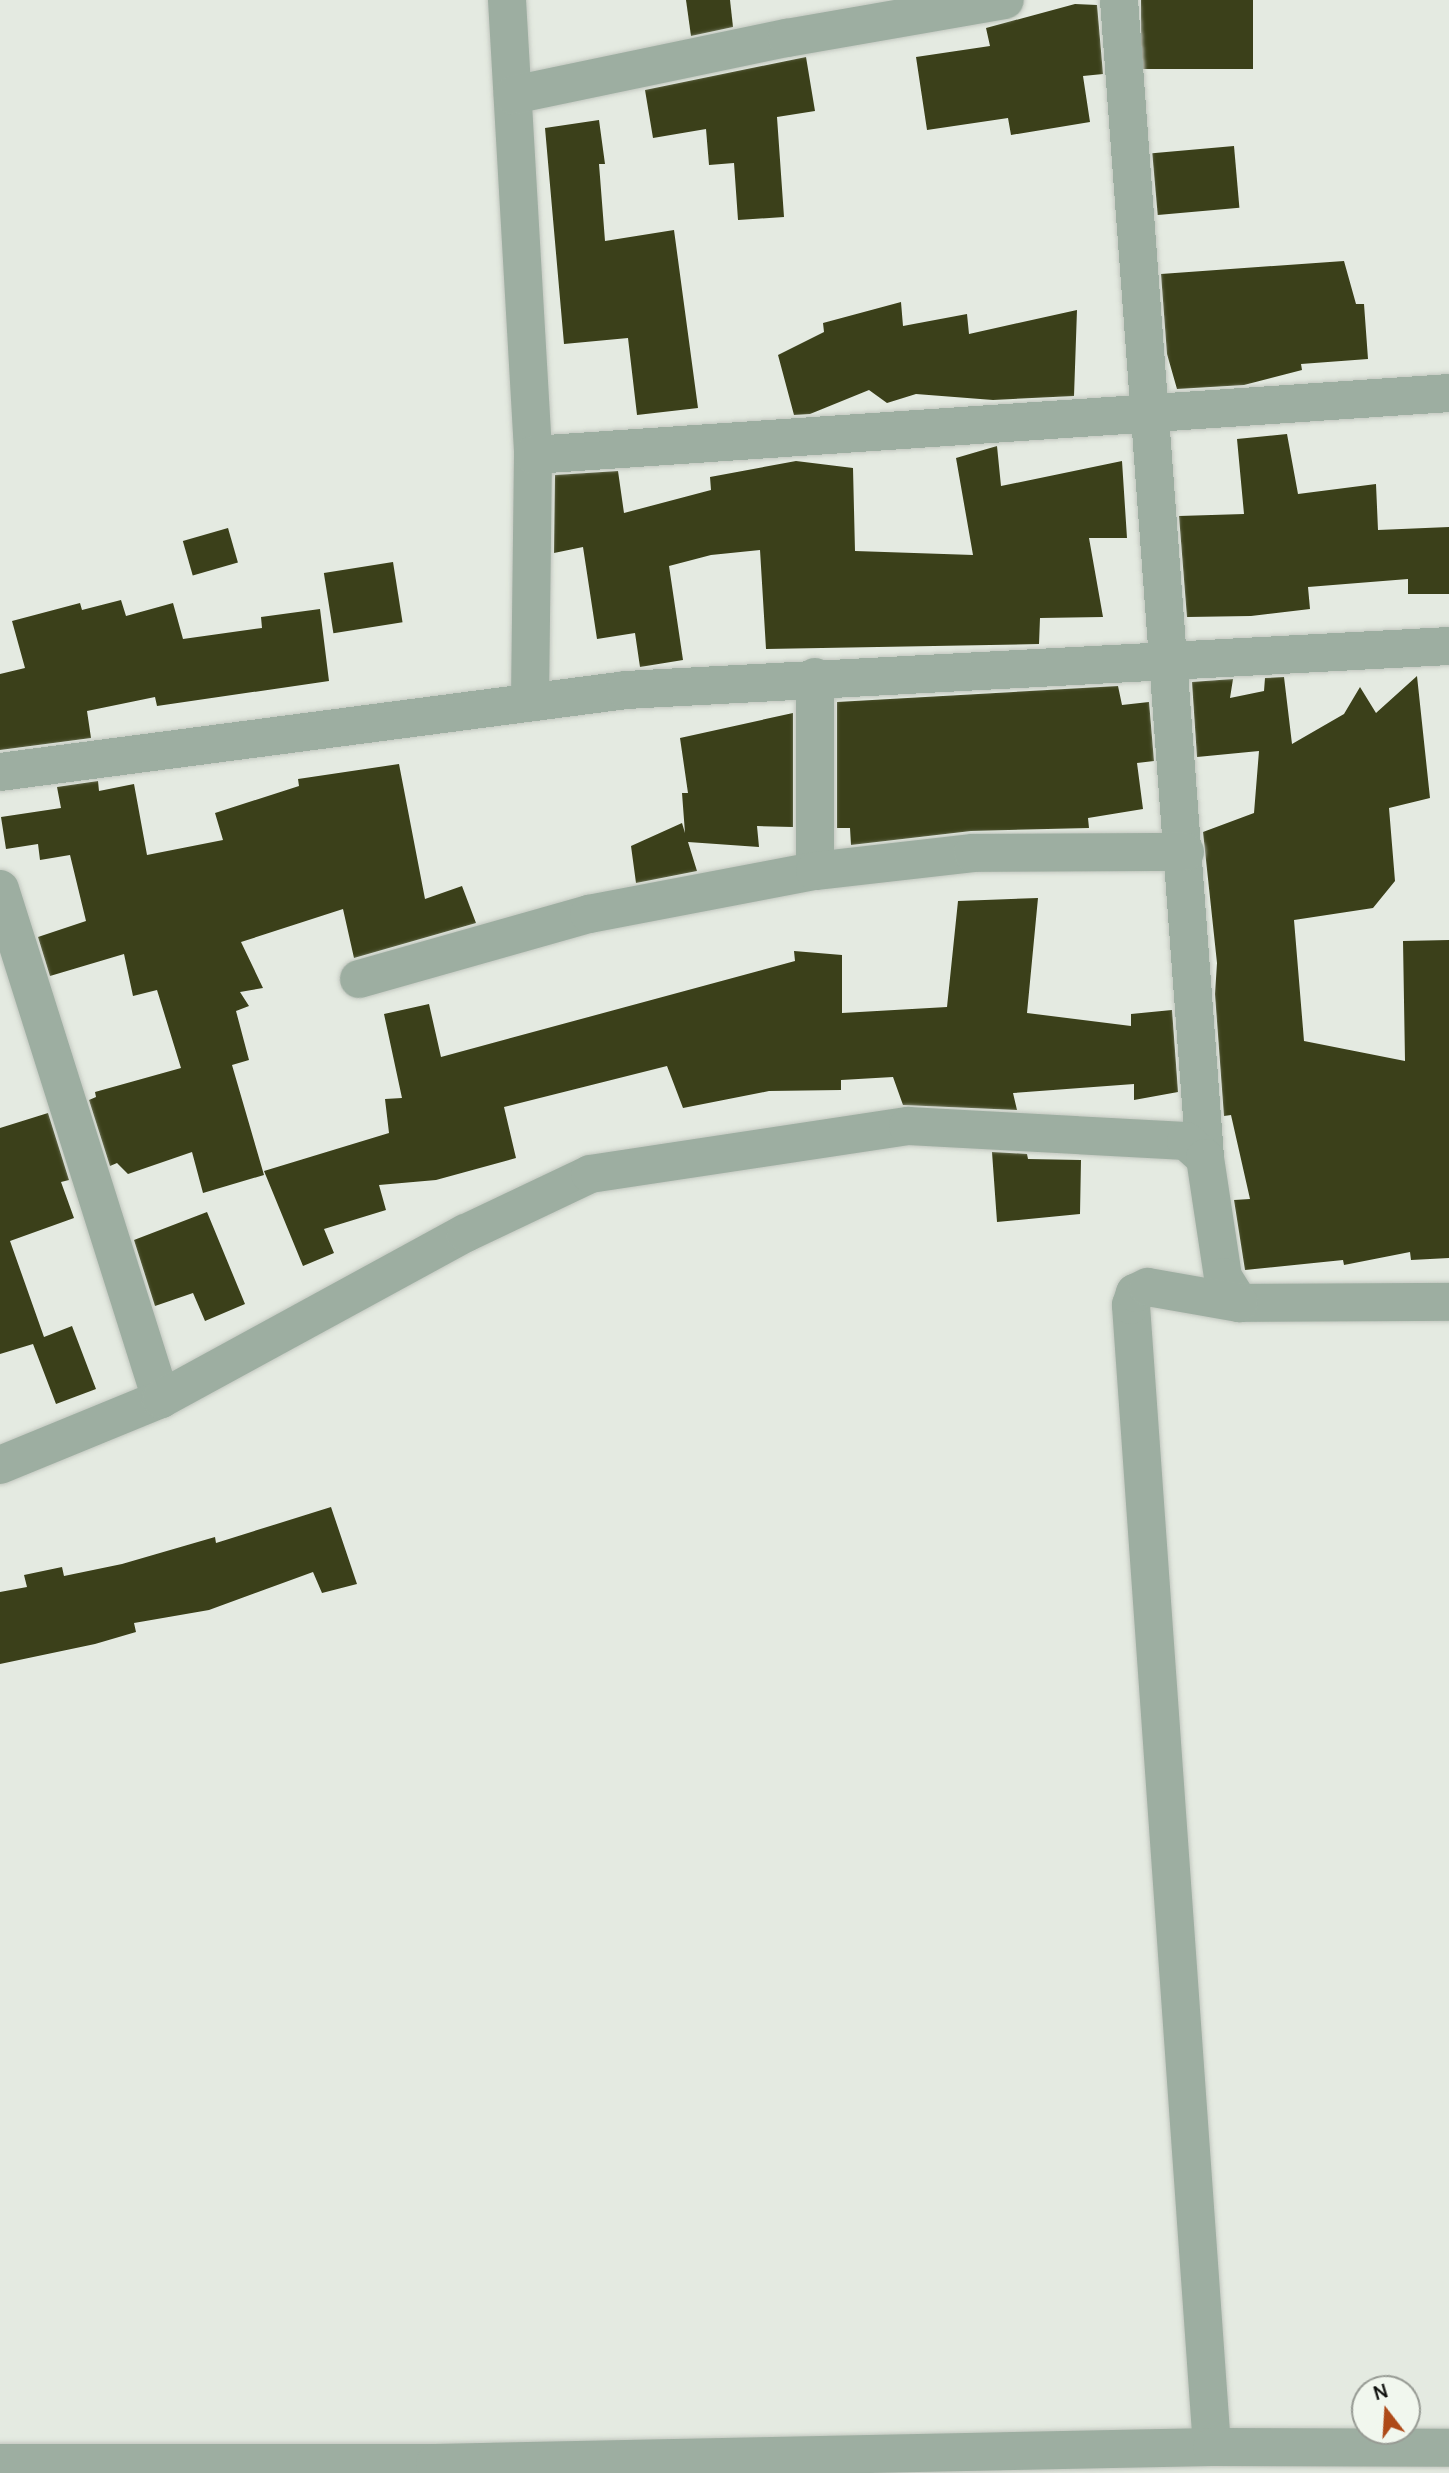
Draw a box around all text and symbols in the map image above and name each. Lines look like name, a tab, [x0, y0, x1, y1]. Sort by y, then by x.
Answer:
north arrow	[1351, 2375, 1421, 2445]
text: N	[1370, 2377, 1391, 2406]

